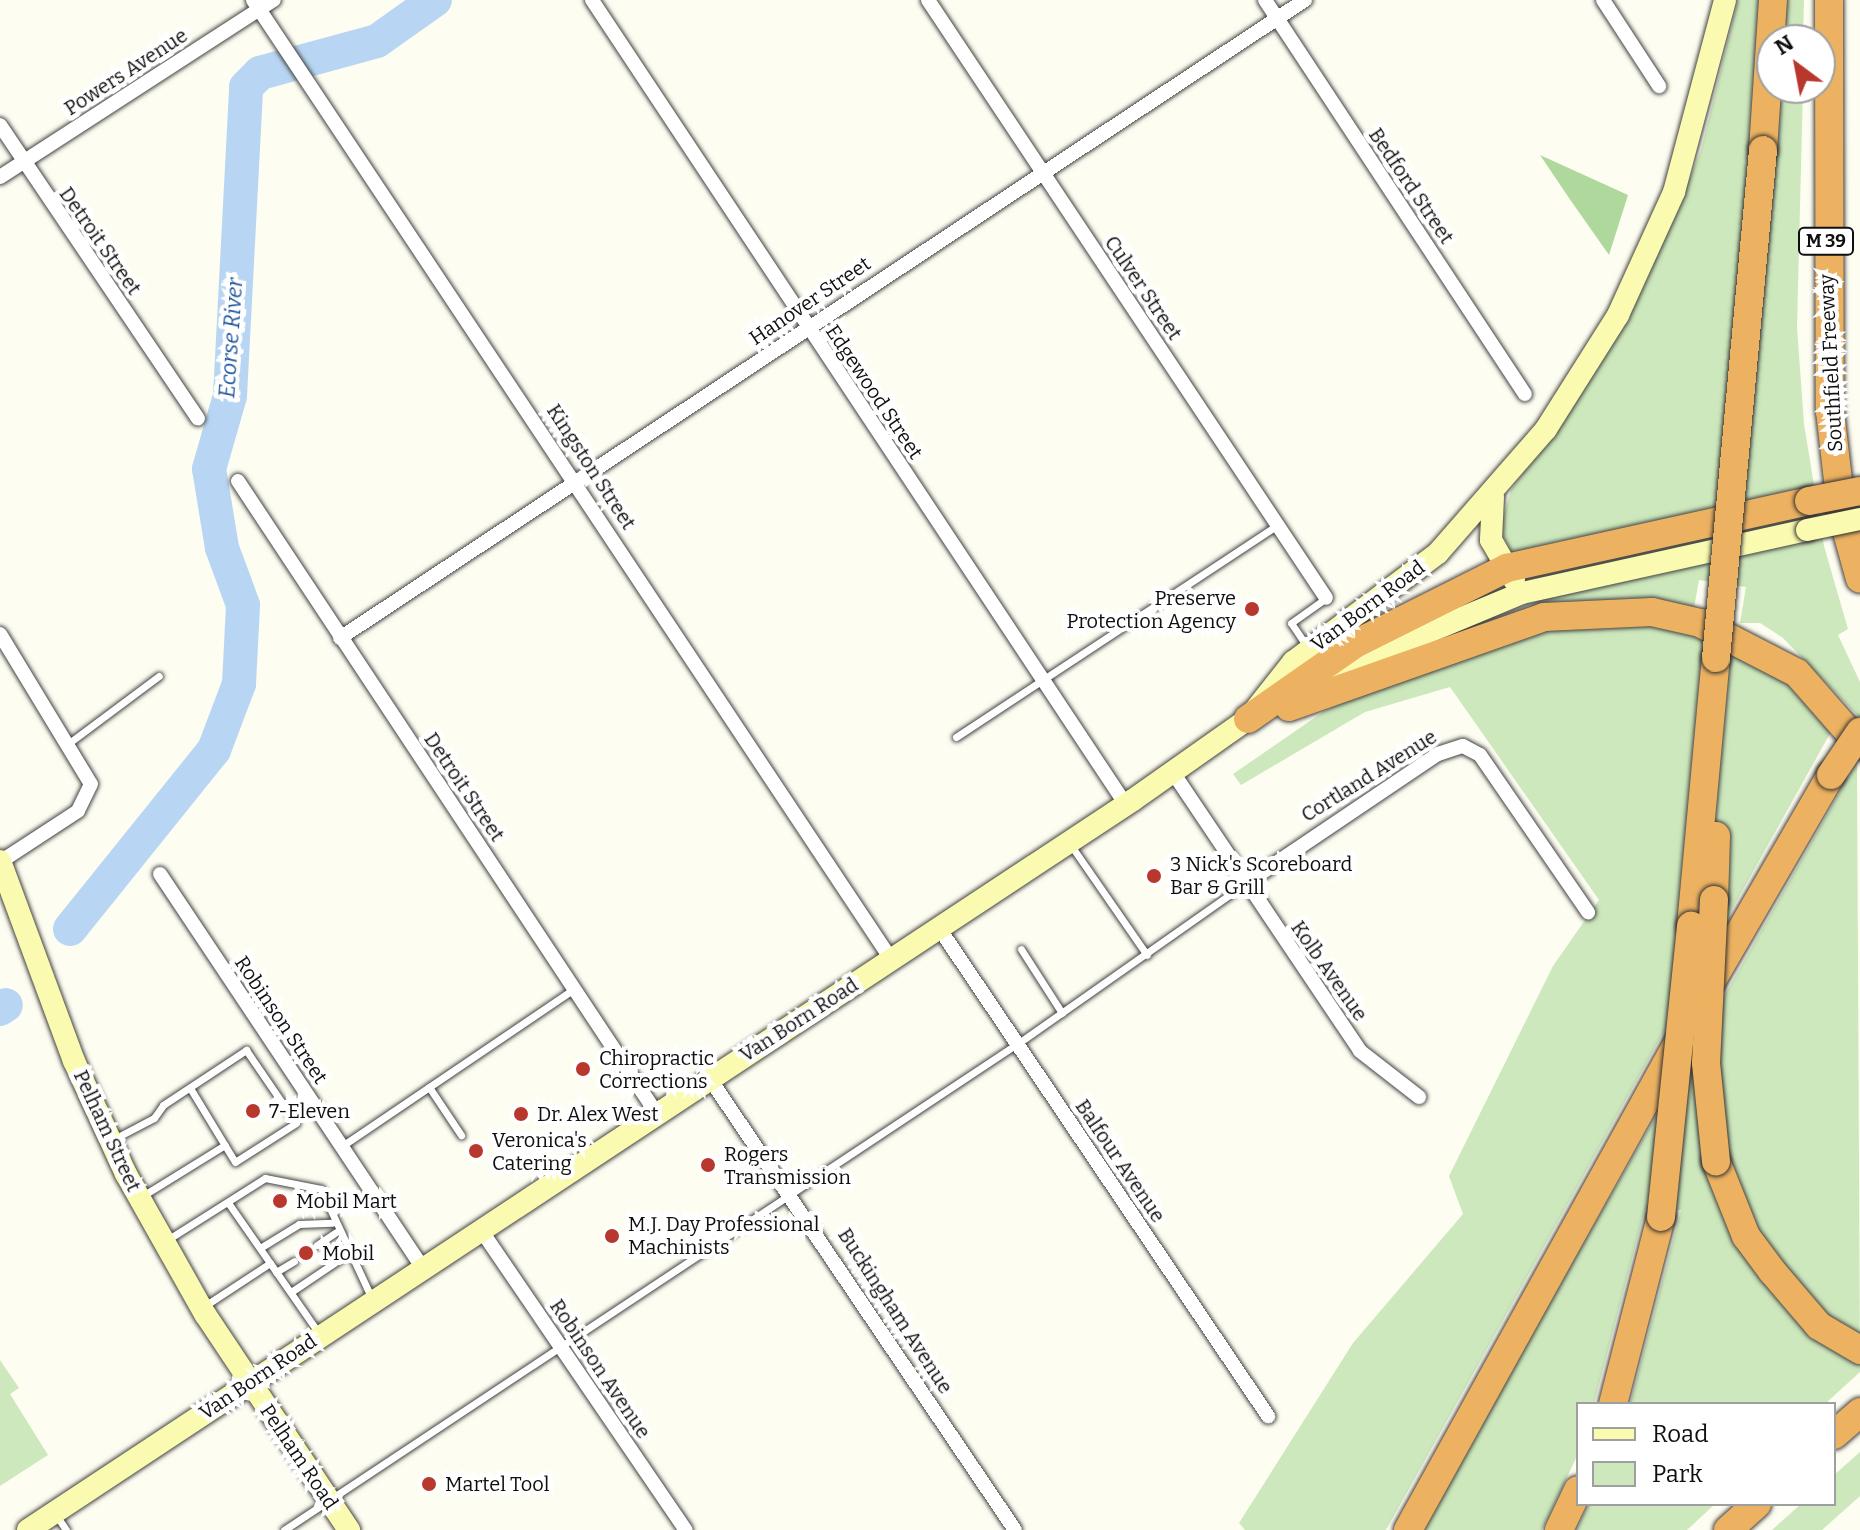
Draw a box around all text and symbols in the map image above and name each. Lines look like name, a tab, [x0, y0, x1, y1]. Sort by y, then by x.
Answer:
street label: Powers Avenue	[60, 23, 192, 121]
north arrow	[1756, 24, 1836, 104]
text: N	[1770, 29, 1798, 61]
street label: Bedford Street	[1363, 124, 1459, 248]
street label: Detroit Street	[54, 183, 146, 299]
road number: M 39	[1798, 227, 1854, 255]
street label: Culver Street	[1099, 231, 1187, 345]
street label: Hanover Street	[745, 252, 875, 350]
street label: Southfield Freeway	[1814, 273, 1848, 453]
water label: Ecorse River	[214, 277, 248, 399]
street label: Edgewood Street	[820, 320, 928, 464]
street label: Kingston Street	[542, 400, 640, 534]
street label: Van Born Road	[1306, 555, 1430, 657]
place label: Preserve Protection Agency	[1066, 586, 1236, 633]
marker: Preserve Protection Agency	[1243, 600, 1261, 618]
street label: Cortland Avenue	[1297, 725, 1441, 827]
street label: Detroit Street	[419, 728, 509, 846]
place label: 3 Nick's Scoreboard Bar & Grill	[1170, 852, 1352, 899]
marker: 3 Nick's Scoreboard Bar & Grill	[1145, 867, 1163, 885]
street label: Kolb Avenue	[1286, 916, 1372, 1026]
street label: Robinson Street	[229, 952, 333, 1088]
street label: Van Born Road	[735, 973, 863, 1067]
place label: Chiropractic Corrections	[599, 1046, 714, 1093]
marker: Chiropractic Corrections	[574, 1060, 592, 1078]
street label: Pelham Street	[68, 1066, 146, 1196]
street label: Balfour Avenue	[1070, 1095, 1170, 1227]
place label: 7-Eleven	[269, 1099, 350, 1123]
marker: 7-Eleven	[244, 1102, 262, 1120]
place label: Dr. Alex West	[537, 1102, 659, 1126]
marker: Dr. Alex West	[512, 1105, 530, 1123]
place label: Veronica's Catering	[492, 1128, 587, 1175]
marker: Veronica's Catering	[467, 1142, 485, 1160]
place label: Rogers Transmission	[724, 1142, 851, 1189]
marker: Rogers Transmission	[699, 1156, 717, 1174]
place label: Mobil Mart	[296, 1189, 397, 1213]
marker: Mobil Mart	[271, 1192, 289, 1210]
place label: M.J. Day Professional Machinists	[628, 1212, 820, 1259]
street label: Buckingham Avenue	[833, 1224, 957, 1398]
marker: M.J. Day Professional Machinists	[603, 1227, 621, 1245]
place label: Mobil	[322, 1241, 374, 1265]
marker: Mobil	[297, 1244, 315, 1262]
street label: Robinson Avenue	[545, 1295, 655, 1443]
street label: Van Born Road	[195, 1329, 321, 1425]
street label: Pelham Road	[255, 1400, 343, 1514]
legend	[1576, 1402, 1836, 1506]
text: Road	[1652, 1420, 1708, 1448]
text: Park	[1652, 1460, 1703, 1488]
place label: Martel Tool	[445, 1472, 549, 1496]
marker: Martel Tool	[420, 1475, 438, 1493]

